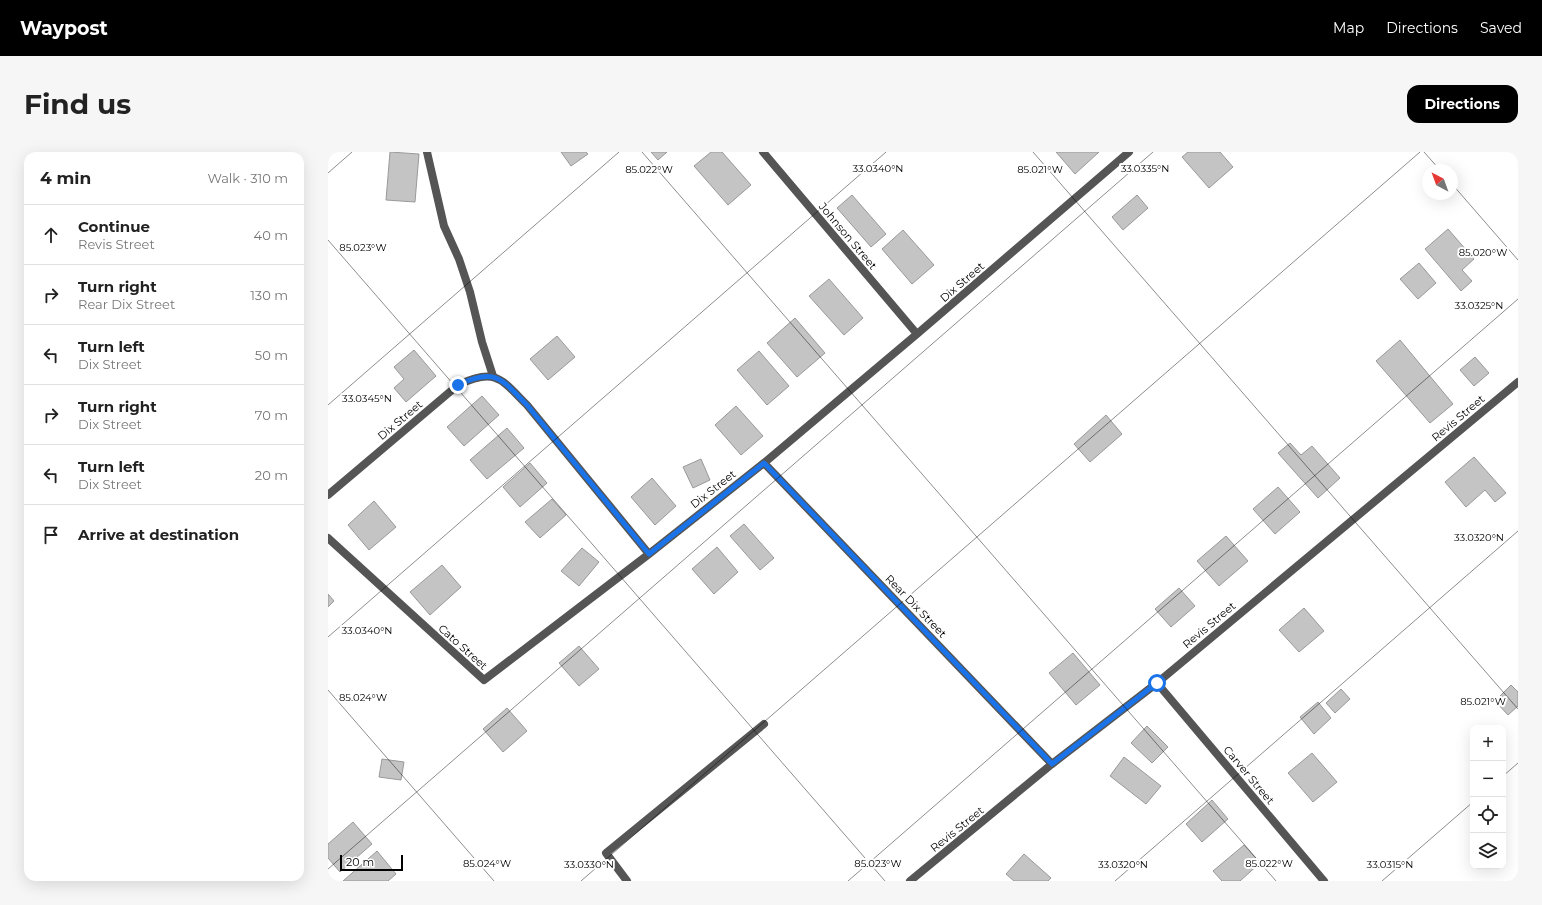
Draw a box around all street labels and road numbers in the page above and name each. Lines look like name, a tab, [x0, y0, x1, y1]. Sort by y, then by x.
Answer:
street label: Johnson Street	[815, 199, 880, 273]
street label: Dix Street	[937, 259, 987, 305]
street label: Revis Street	[1429, 391, 1488, 444]
street label: Dix Street	[375, 397, 426, 443]
street label: Dix Street	[687, 467, 739, 511]
street label: Rear Dix Street	[882, 572, 950, 641]
street label: Revis Street	[1180, 598, 1239, 651]
street label: Cato Street	[435, 621, 491, 673]
street label: Carver Street	[1221, 743, 1278, 807]
street label: Revis Street	[927, 803, 987, 855]

